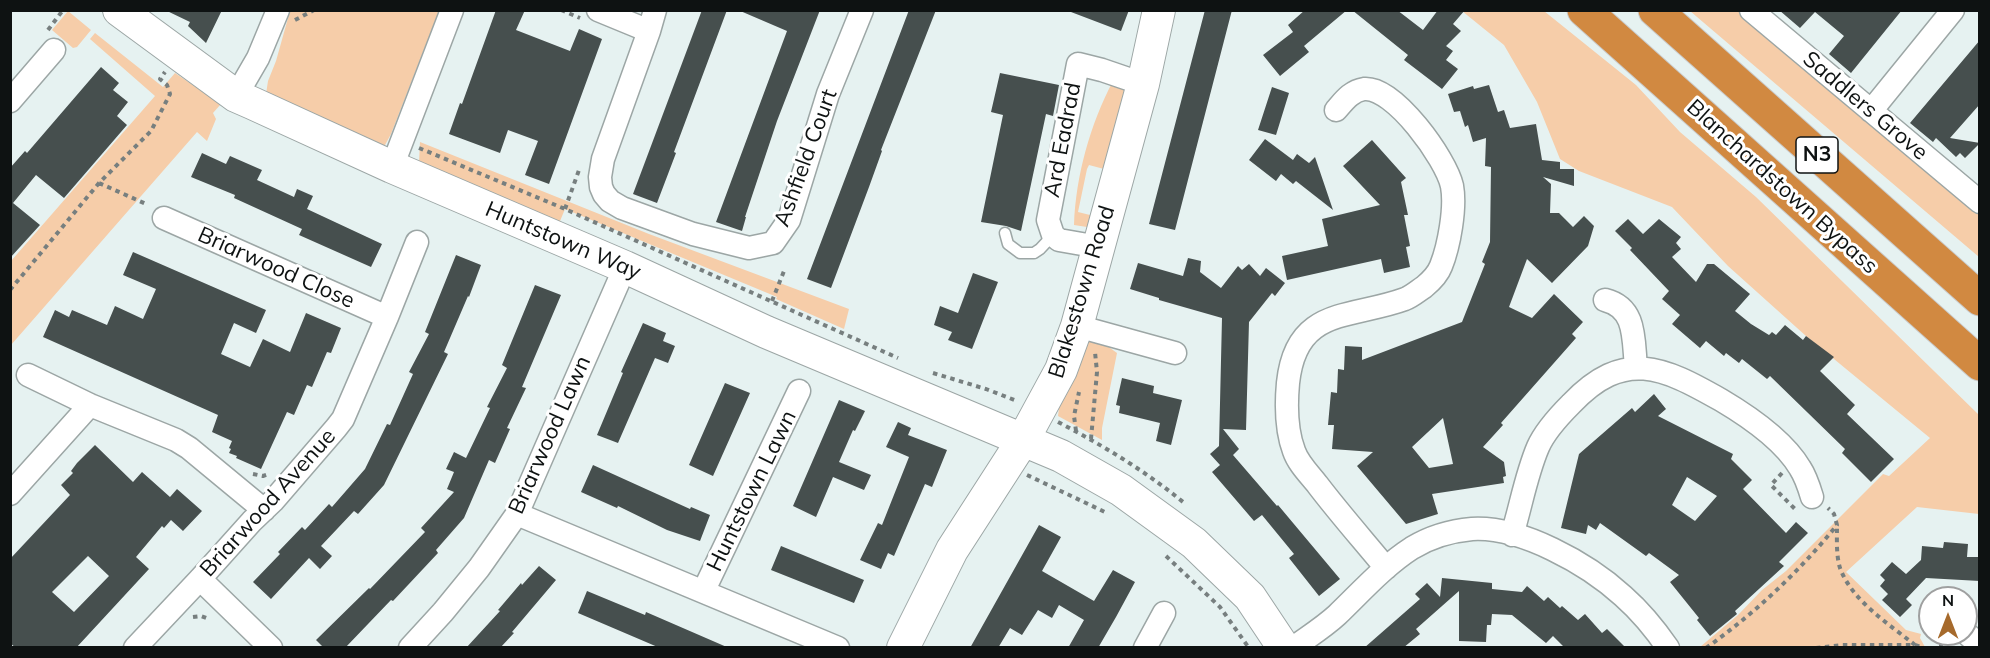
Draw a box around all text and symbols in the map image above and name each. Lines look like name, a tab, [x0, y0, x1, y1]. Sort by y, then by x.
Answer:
street label: Saddlers Grove	[1797, 46, 1933, 166]
street label: Ard Eadrad	[1039, 80, 1087, 200]
street label: Ashfield Court	[769, 86, 843, 230]
street label: Blanchardstown Bypass	[1681, 94, 1883, 280]
road number: N3	[1796, 137, 1838, 173]
street label: Huntstown Way	[481, 196, 645, 286]
street label: Blakestown Road	[1043, 203, 1121, 381]
street label: Briarwood Close	[194, 222, 358, 314]
street label: Briarwood Lawn	[503, 352, 597, 518]
street label: Huntstown Lawn	[702, 406, 802, 576]
street label: Briarwood Avenue	[195, 424, 341, 582]
north arrow	[1918, 586, 1978, 646]
text: N	[1942, 590, 1954, 610]

